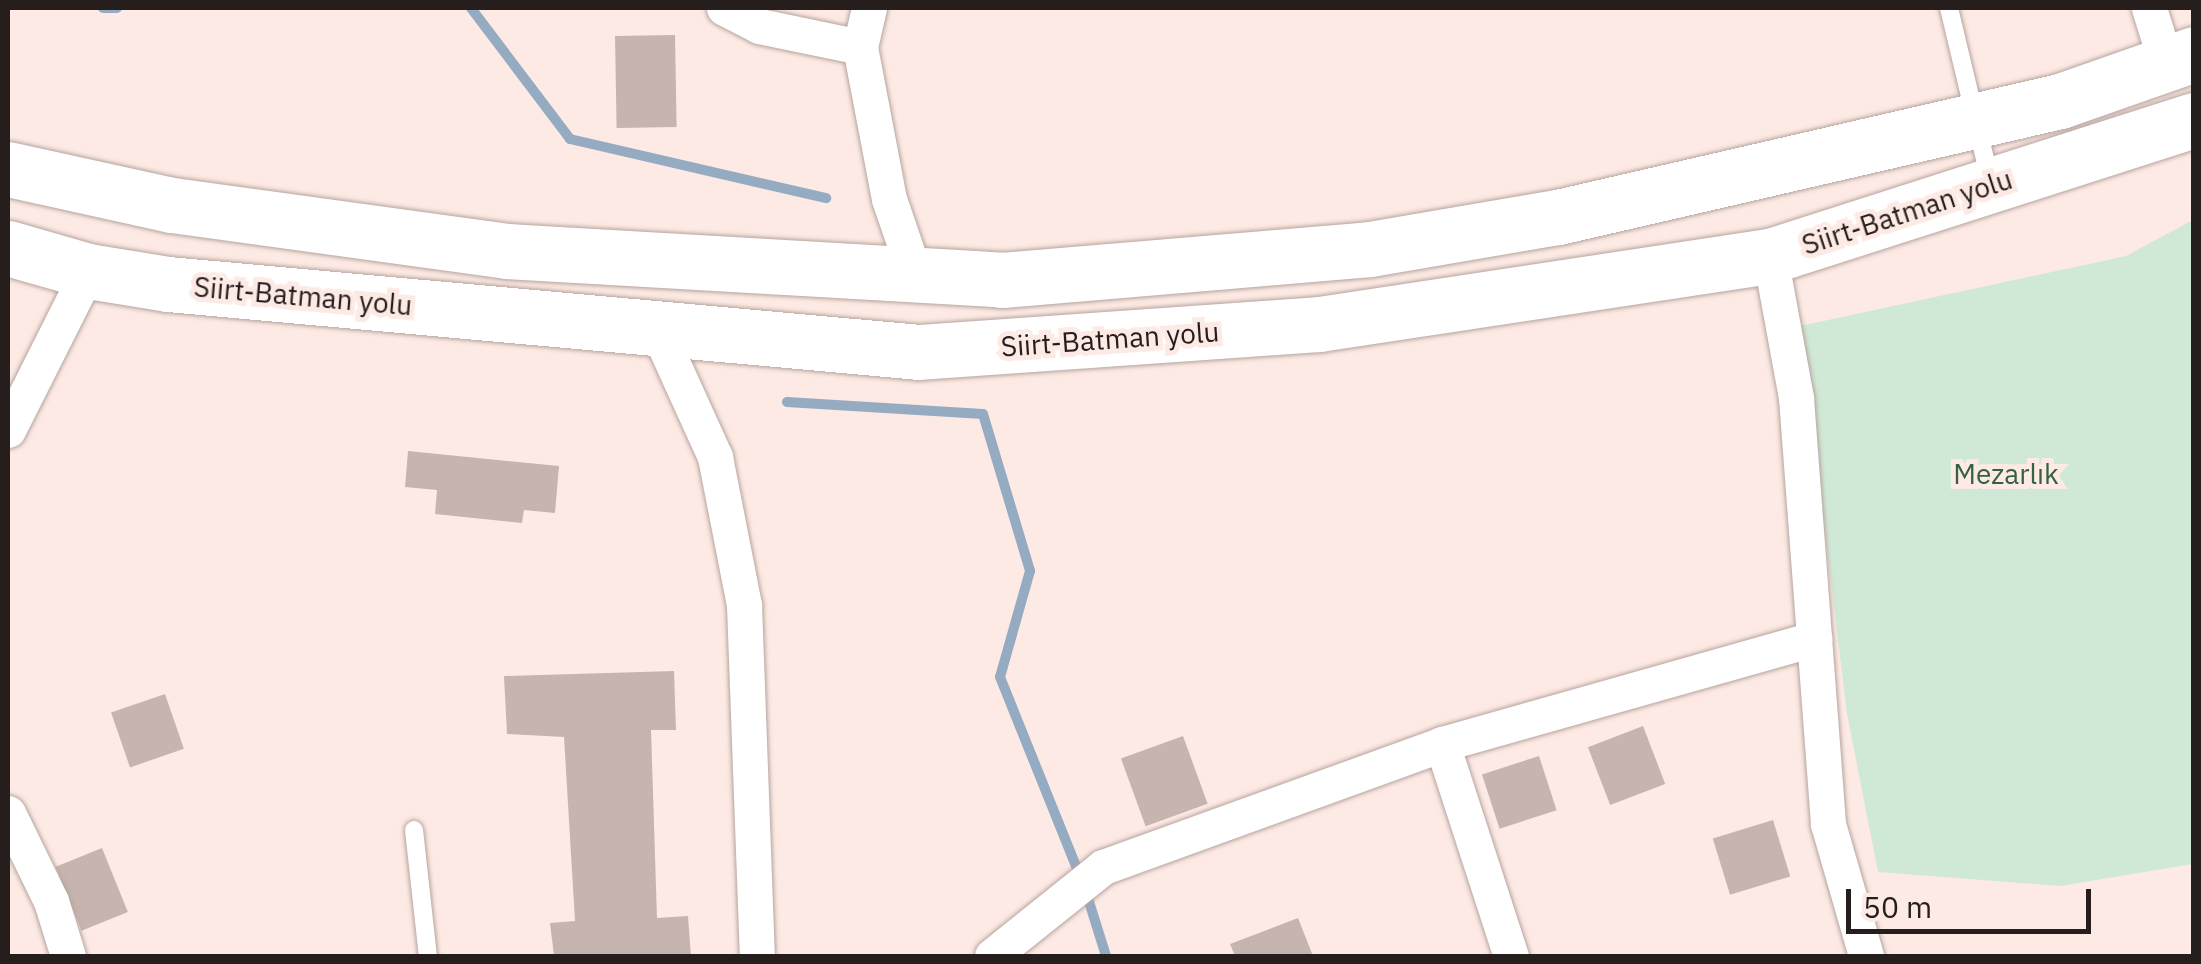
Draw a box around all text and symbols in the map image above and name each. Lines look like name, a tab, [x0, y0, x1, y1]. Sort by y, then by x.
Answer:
street label: Siirt-Batman yolu	[1798, 162, 2016, 262]
street label: Siirt-Batman yolu	[192, 270, 414, 322]
street label: Siirt-Batman yolu	[1000, 315, 1220, 363]
park label: Mezarlık	[1953, 457, 2059, 491]
scale bar	[1851, 869, 2096, 931]
text: 50 m	[1863, 887, 1932, 926]

